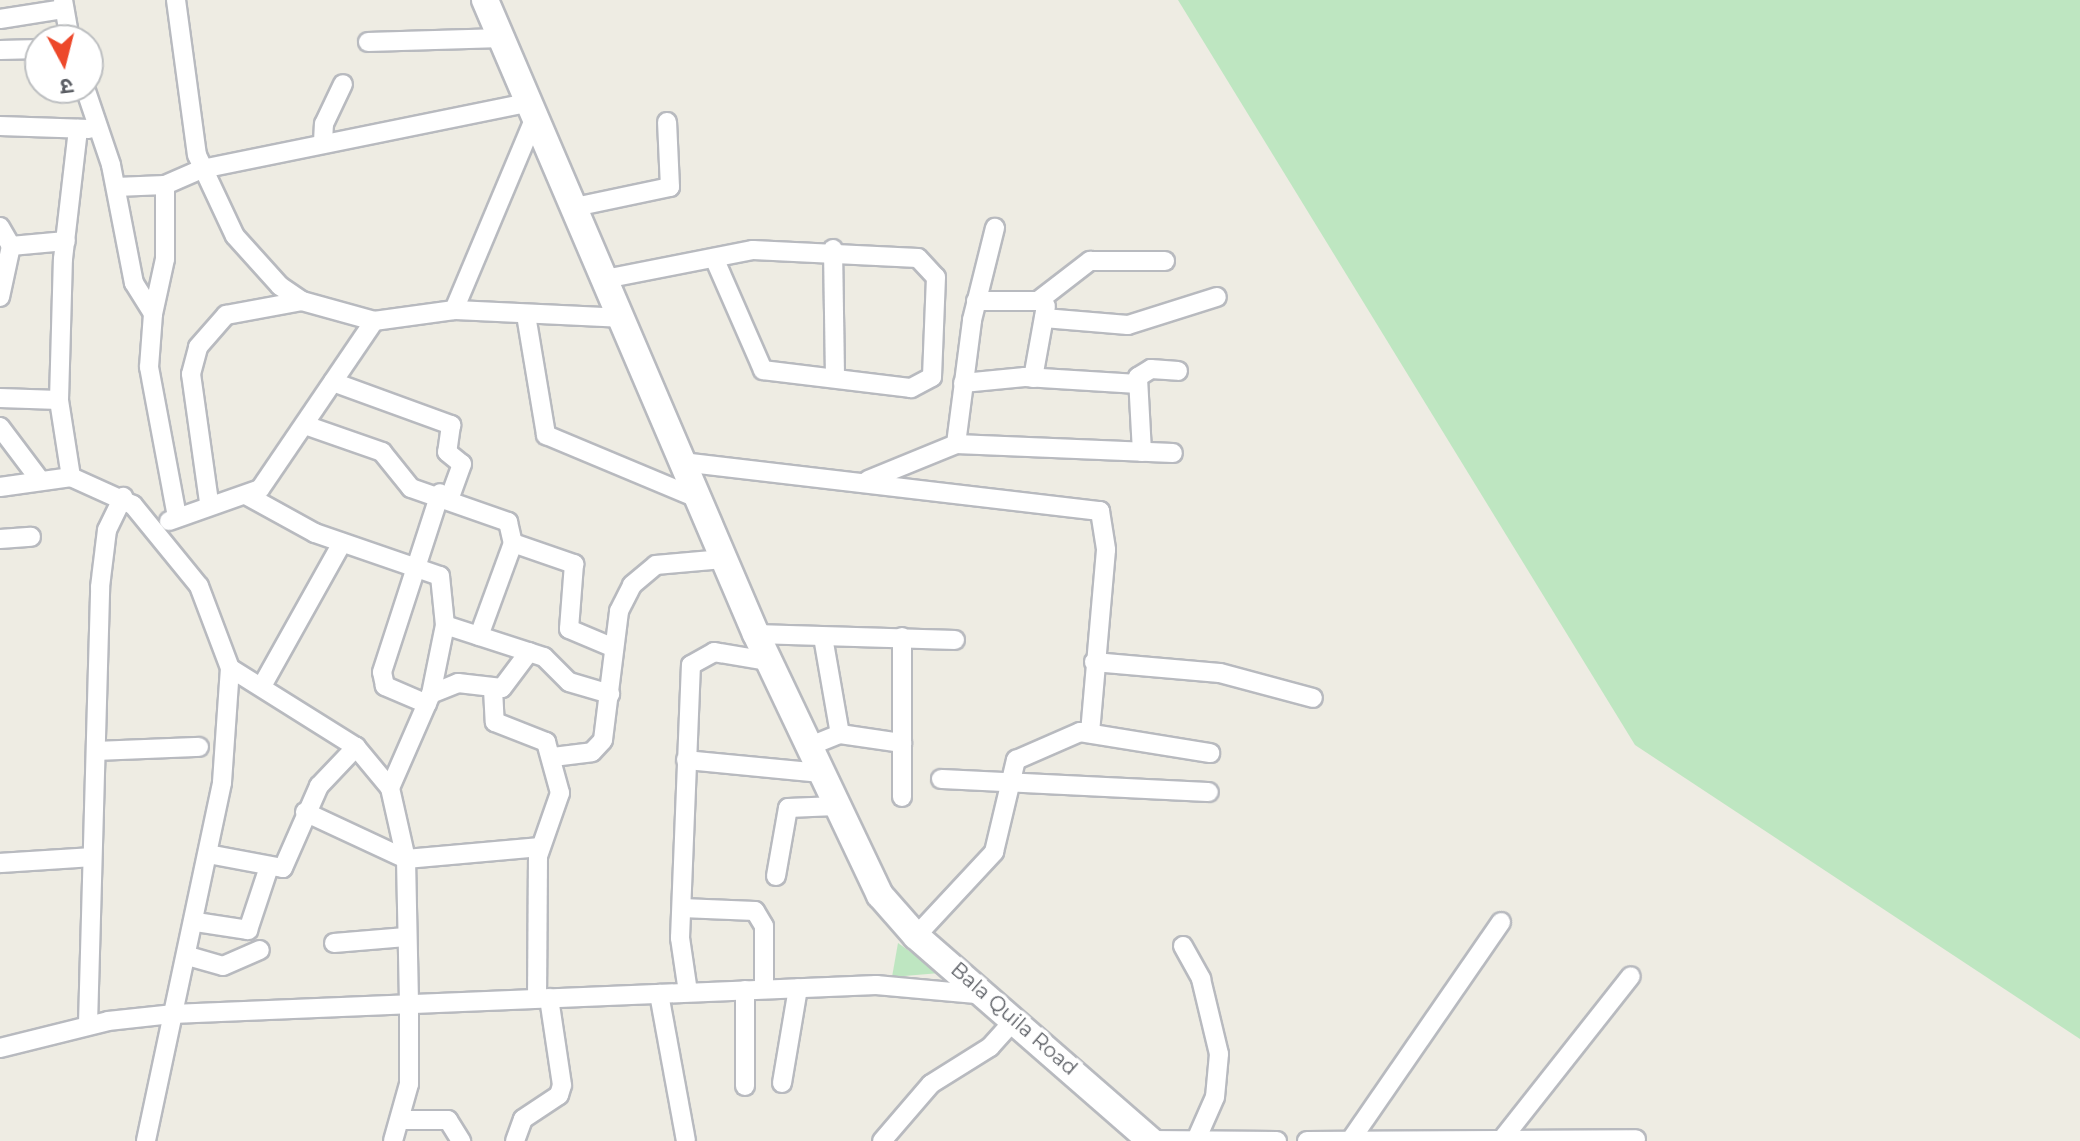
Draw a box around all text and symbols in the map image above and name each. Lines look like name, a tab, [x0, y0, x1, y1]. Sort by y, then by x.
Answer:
north arrow	[24, 24, 104, 104]
text: उ	[59, 72, 75, 101]
street label: Bala Quila Road	[946, 958, 1082, 1080]

